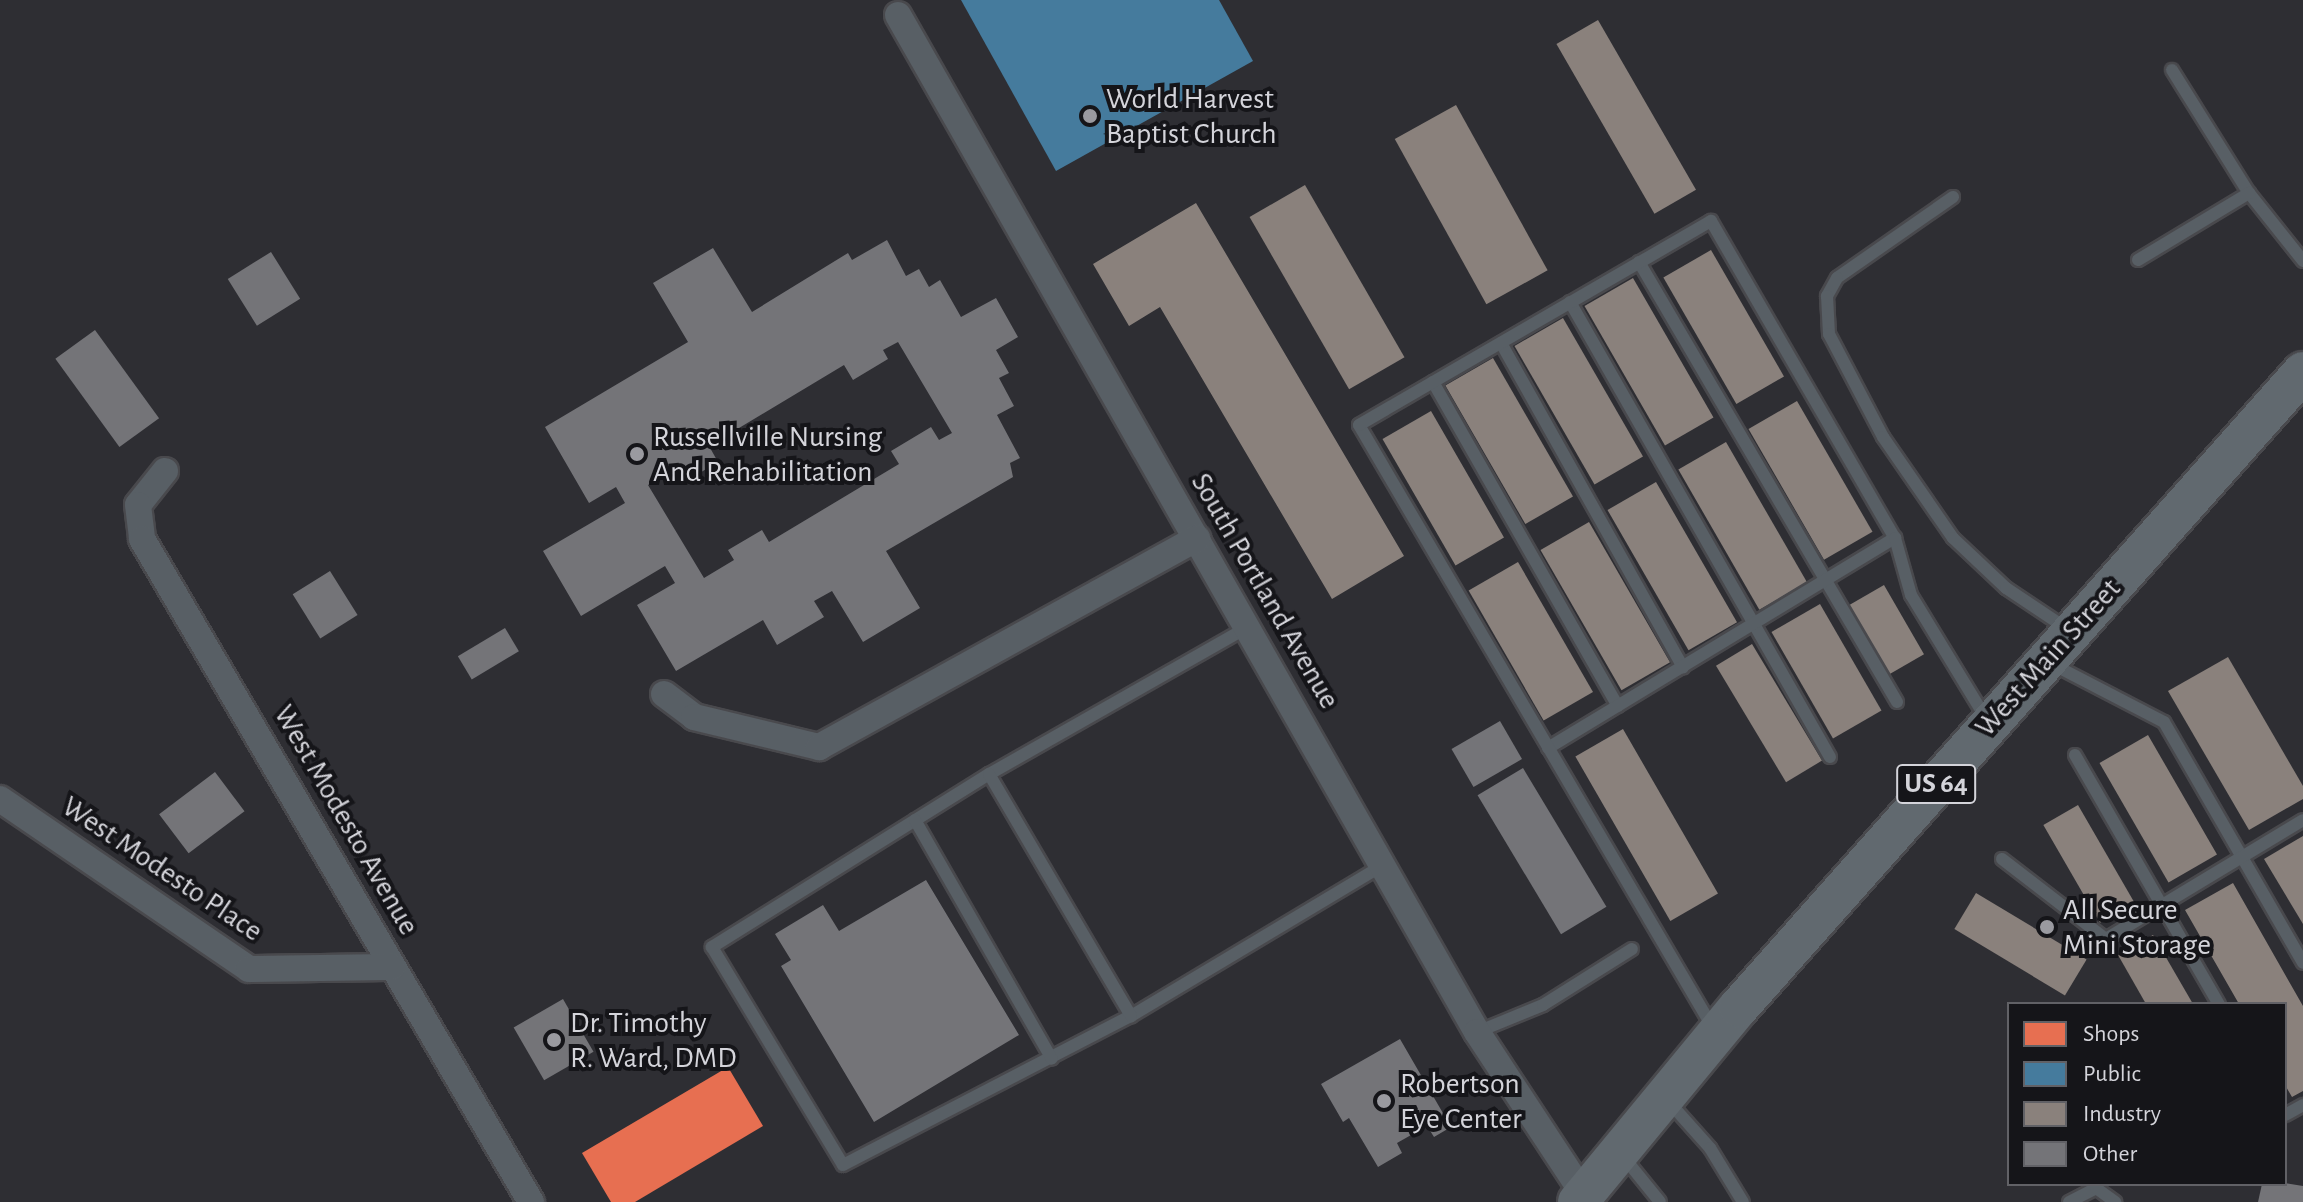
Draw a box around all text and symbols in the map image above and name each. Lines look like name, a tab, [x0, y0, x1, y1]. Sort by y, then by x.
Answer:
place label: World Harvest Baptist Church	[1106, 81, 1277, 152]
marker: World Harvest Baptist Church	[1081, 107, 1099, 125]
place label: Russellville Nursing And Rehabilitation	[653, 419, 882, 490]
marker: Russellville Nursing And Rehabilitation	[628, 445, 646, 463]
street label: South Portland Avenue	[1183, 467, 1347, 715]
street label: West Main Street	[1968, 571, 2128, 745]
street label: West Modesto Avenue	[266, 699, 426, 941]
road number: US 64	[1896, 760, 1976, 808]
street label: West Modesto Place	[55, 789, 269, 949]
place label: All Secure Mini Storage	[2063, 892, 2211, 962]
marker: All Secure Mini Storage	[2038, 918, 2056, 936]
legend	[2007, 1002, 2287, 1186]
place label: Dr. Timothy R. Ward, DMD	[570, 1005, 737, 1076]
text: Shops	[2083, 1022, 2139, 1046]
marker: Dr. Timothy R. Ward, DMD	[545, 1031, 563, 1049]
text: Public	[2083, 1062, 2141, 1086]
place label: Robertson Eye Center	[1400, 1066, 1522, 1136]
marker: Robertson Eye Center	[1375, 1092, 1393, 1110]
text: Industry	[2083, 1102, 2161, 1126]
text: Other	[2083, 1142, 2137, 1166]

